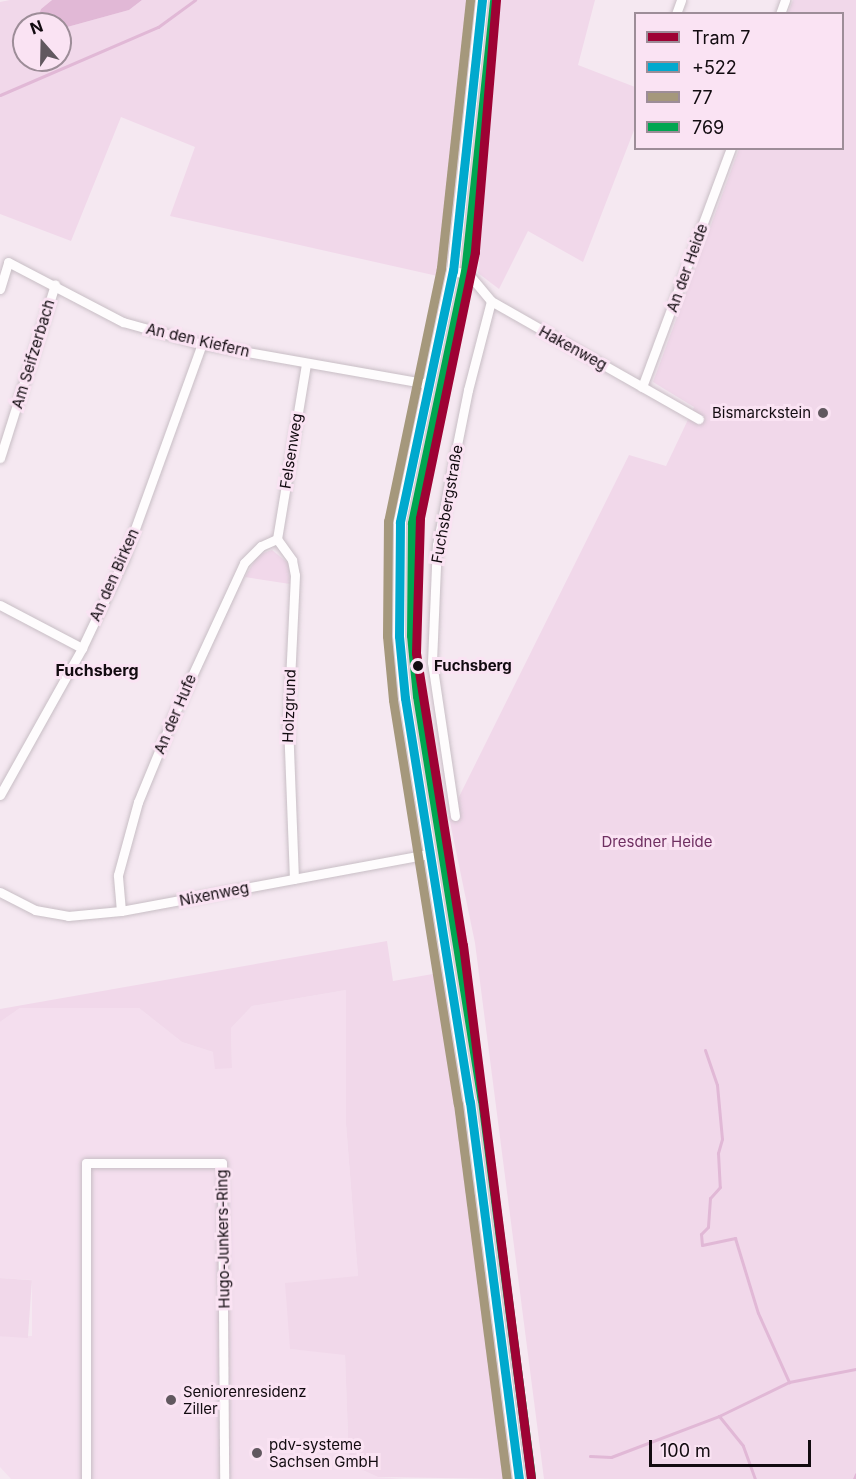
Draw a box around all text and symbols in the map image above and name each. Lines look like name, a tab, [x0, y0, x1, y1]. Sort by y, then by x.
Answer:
north arrow	[12, 12, 72, 72]
legend	[634, 12, 844, 150]
text: N	[27, 15, 46, 38]
text: Tram 7	[692, 27, 751, 48]
text: +522	[692, 57, 737, 78]
text: 77	[692, 87, 713, 108]
text: 769	[692, 117, 724, 138]
street label: An der Heide	[663, 221, 711, 315]
street label: Am Seifzerbach	[8, 297, 58, 411]
street label: An den Kiefern	[144, 319, 252, 361]
street label: Hakenweg	[536, 322, 610, 374]
place label: Bismarckstein	[712, 404, 811, 422]
marker: Bismarckstein	[816, 406, 830, 420]
street label: Felsenweg	[276, 412, 306, 490]
street label: Fuchsbergstraße	[428, 443, 466, 565]
street label: An den Birken	[86, 526, 142, 624]
marker: Fuchsberg	[407, 655, 429, 677]
place label: Fuchsberg	[434, 657, 512, 675]
district label: Fuchsberg	[56, 660, 138, 680]
street label: Holzgrund	[279, 669, 299, 743]
street label: An der Hufe	[150, 671, 200, 757]
park label: Dresdner Heide	[602, 833, 712, 851]
street label: Nixenweg	[178, 878, 250, 910]
street label: Hugo-Junkers-Ring	[213, 1169, 233, 1309]
place label: Seniorenresidenz Ziller	[183, 1382, 307, 1417]
marker: Seniorenresidenz Ziller	[164, 1393, 178, 1407]
scale bar	[652, 1428, 814, 1466]
place label: pdv-systeme Sachsen GmbH	[269, 1435, 379, 1470]
text: 100 m	[660, 1440, 711, 1461]
marker: pdv-systeme Sachsen GmbH	[250, 1446, 264, 1460]

